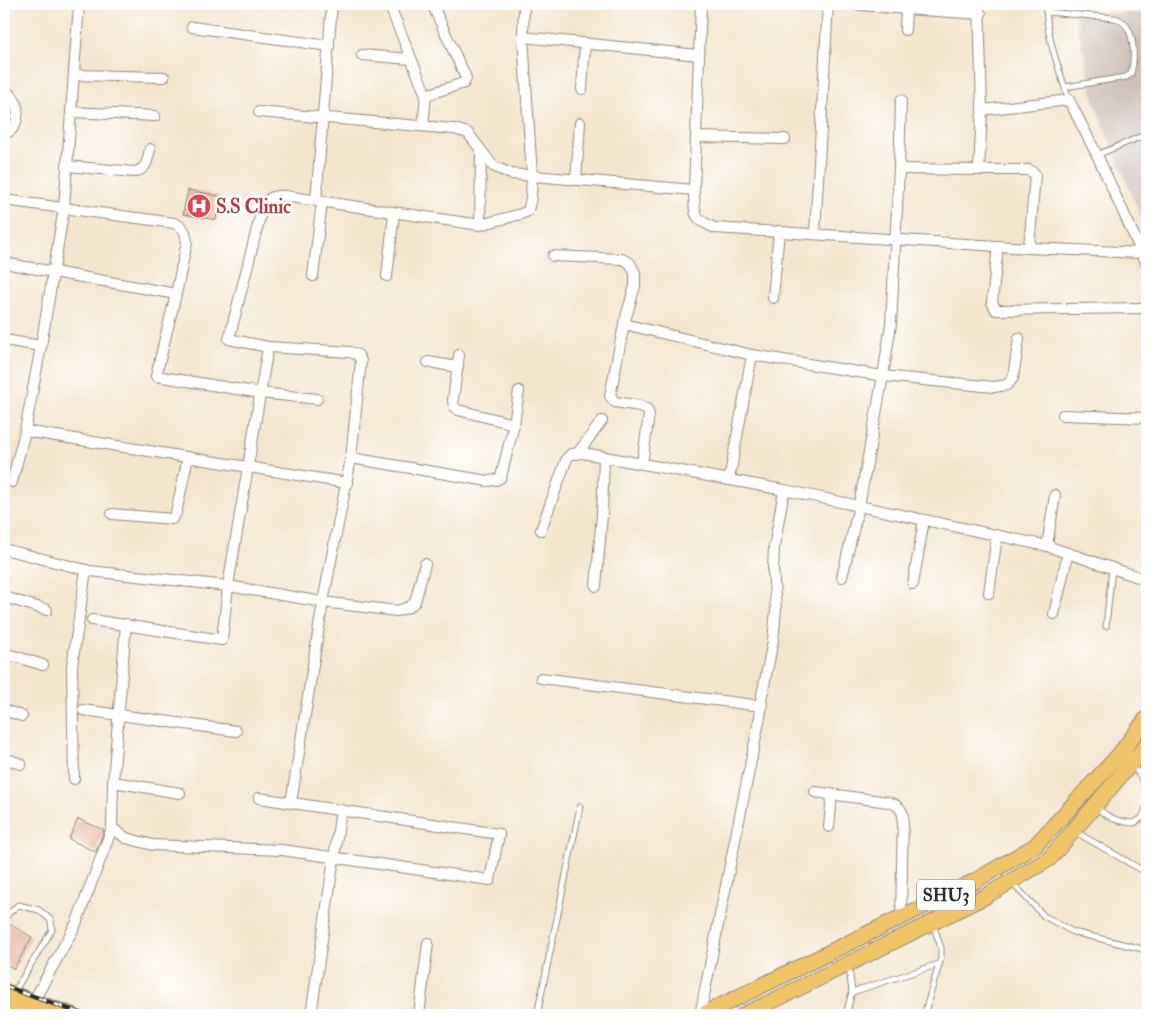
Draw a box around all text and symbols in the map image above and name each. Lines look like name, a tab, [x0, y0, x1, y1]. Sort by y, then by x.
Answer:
hospital icon: S.S Clinic	[186, 193, 212, 219]
place label: S.S Clinic	[216, 195, 291, 219]
road number: SHU3	[917, 880, 975, 910]

